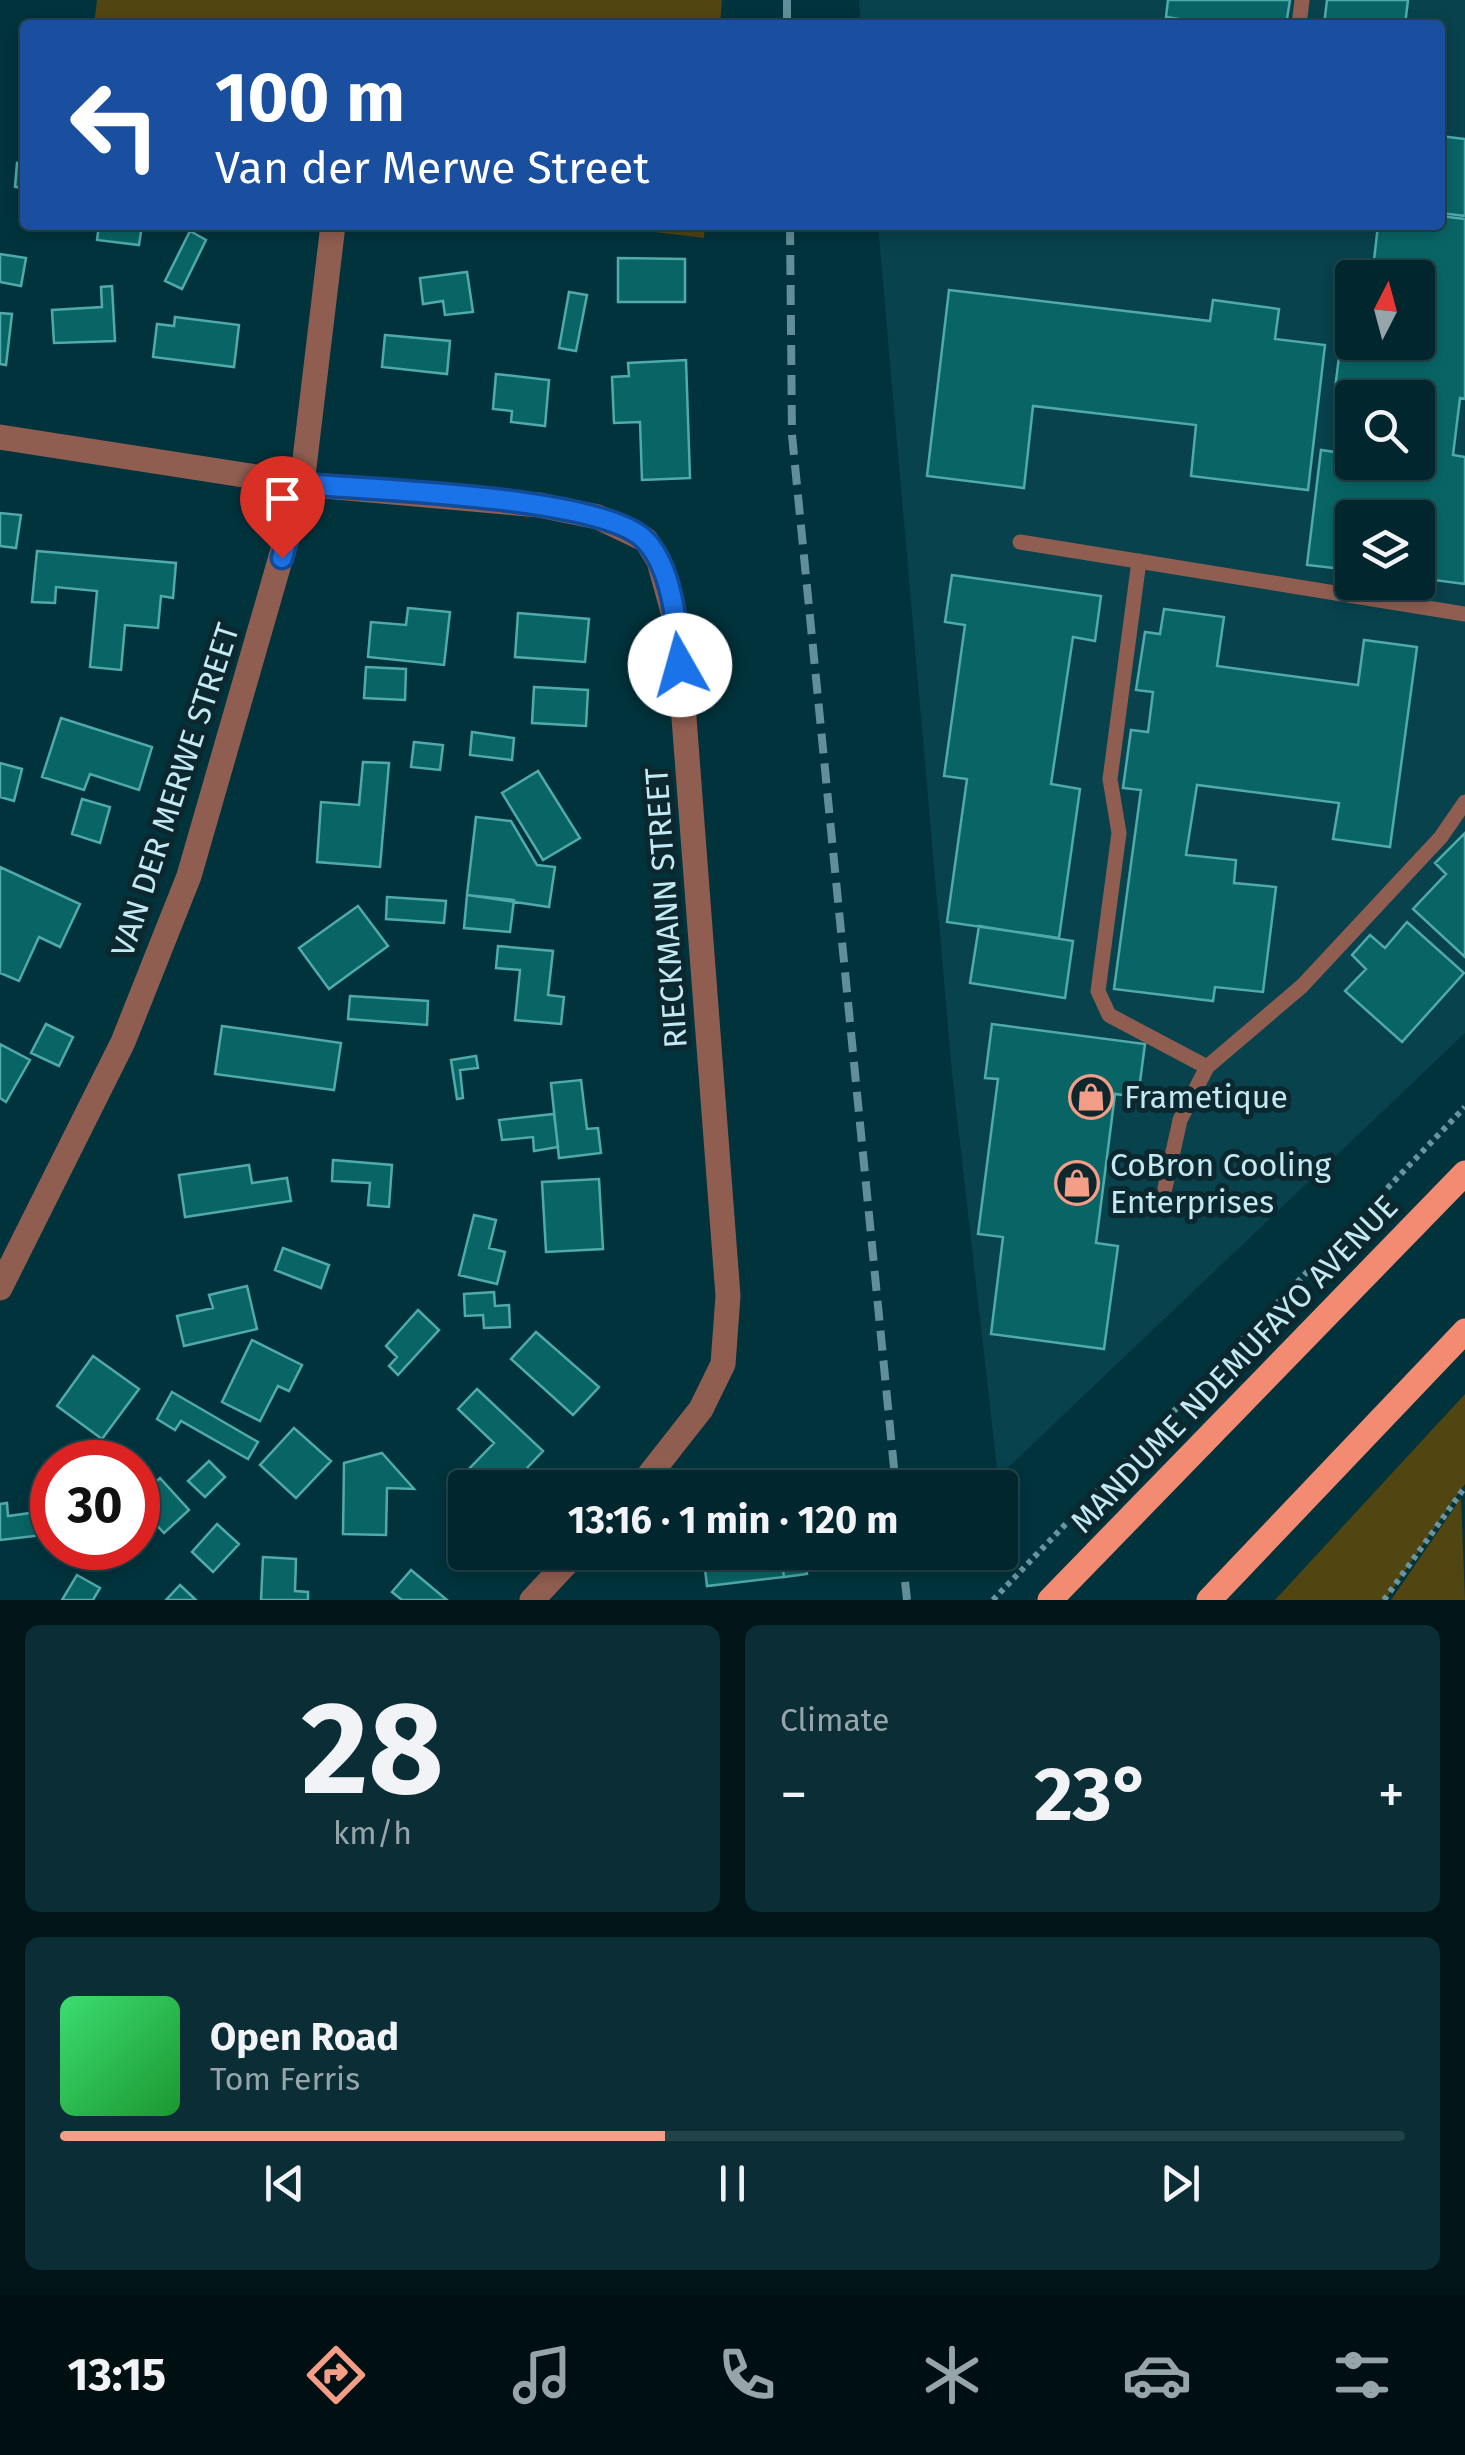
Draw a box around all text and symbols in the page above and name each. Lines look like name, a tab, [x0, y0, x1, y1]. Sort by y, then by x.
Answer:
text: 100 m	[215, 56, 405, 140]
icon: left	[50, 60, 180, 190]
text: Van der Merwe Street	[215, 141, 649, 195]
north arrow	[1335, 260, 1435, 360]
map controls	[1335, 260, 1435, 600]
button: search	[1335, 380, 1435, 480]
pin	[240, 456, 325, 559]
icon: arrive	[255, 471, 310, 526]
button: layers	[1335, 500, 1435, 600]
position arrow	[628, 613, 732, 717]
street label: VAN DER MERWE STREET	[103, 618, 247, 962]
street label: RIECKMANN STREET	[637, 766, 695, 1050]
shop icon: Frametique	[1068, 1074, 1114, 1120]
place label: Frametique	[1124, 1078, 1288, 1116]
place label: CoBron Cooling Enterprises	[1110, 1146, 1332, 1221]
shop icon: CoBron Cooling Enterprises	[1054, 1160, 1100, 1206]
street label: MANDUME NDEMUFAYO AVENUE	[1063, 1187, 1405, 1541]
speed limit sign: 30	[30, 1440, 160, 1570]
text: 13:16 · 1 min · 120 m	[568, 1497, 898, 1543]
text: 28	[301, 1671, 444, 1827]
text: Climate	[780, 1701, 889, 1739]
text: 23°	[1034, 1750, 1151, 1840]
text: −	[780, 1762, 808, 1828]
text: +	[1378, 1762, 1405, 1828]
text: km/h	[333, 1814, 412, 1852]
text: Open Road	[210, 2014, 399, 2060]
text: Tom Ferris	[210, 2060, 360, 2098]
icon: previous	[257, 2156, 312, 2211]
icon: pause	[705, 2156, 760, 2211]
icon: next	[1153, 2156, 1208, 2211]
icon: directions	[301, 2340, 371, 2410]
icon: music	[507, 2340, 577, 2410]
icon: phone	[712, 2340, 782, 2410]
icon: climate	[917, 2340, 987, 2410]
icon: car	[1122, 2340, 1192, 2410]
icon: filters	[1327, 2340, 1397, 2410]
text: 13:15	[68, 2348, 166, 2402]

